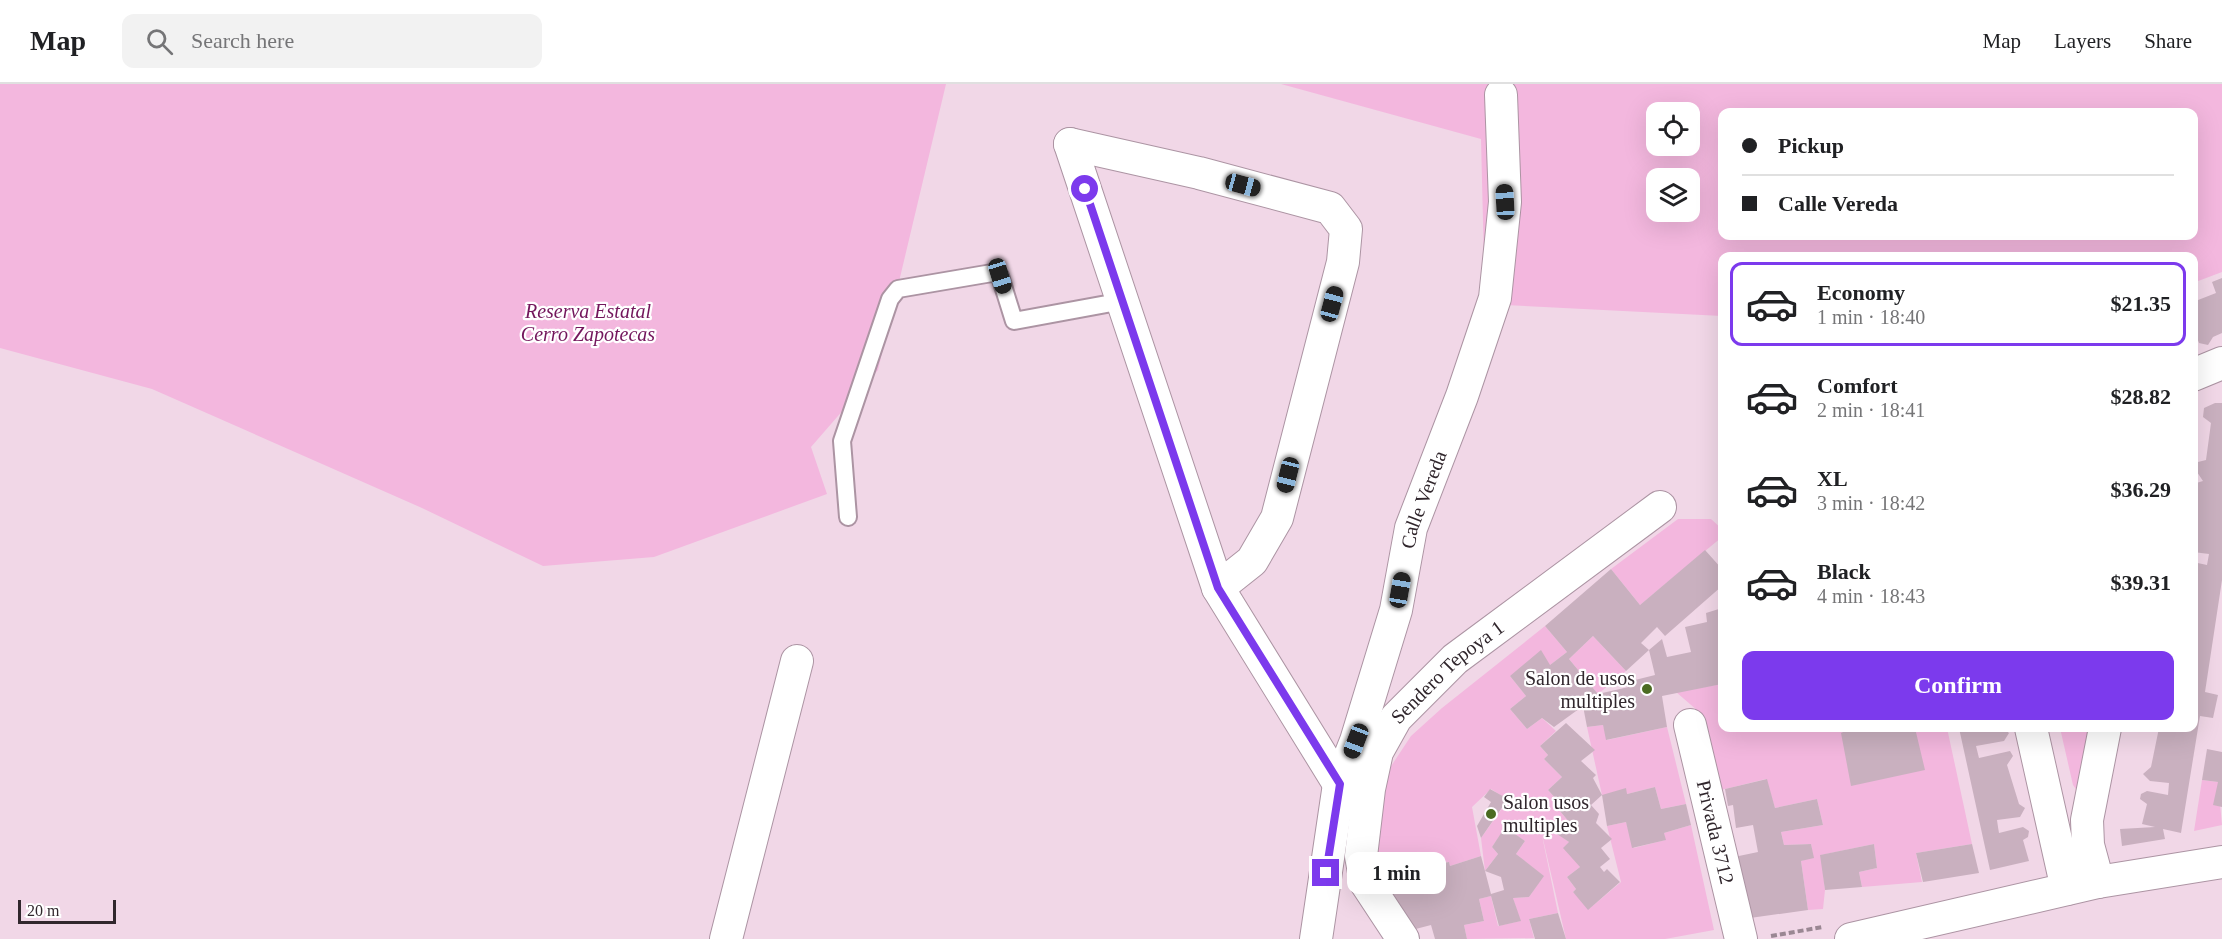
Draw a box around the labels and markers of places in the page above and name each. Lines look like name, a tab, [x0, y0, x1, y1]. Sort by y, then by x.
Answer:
place label: Salon de usos multiples	[1525, 667, 1635, 713]
marker: Salon de usos multiples	[1640, 682, 1654, 696]
place label: Salon usos multiples	[1503, 791, 1589, 837]
marker: Salon usos multiples	[1484, 807, 1498, 821]

